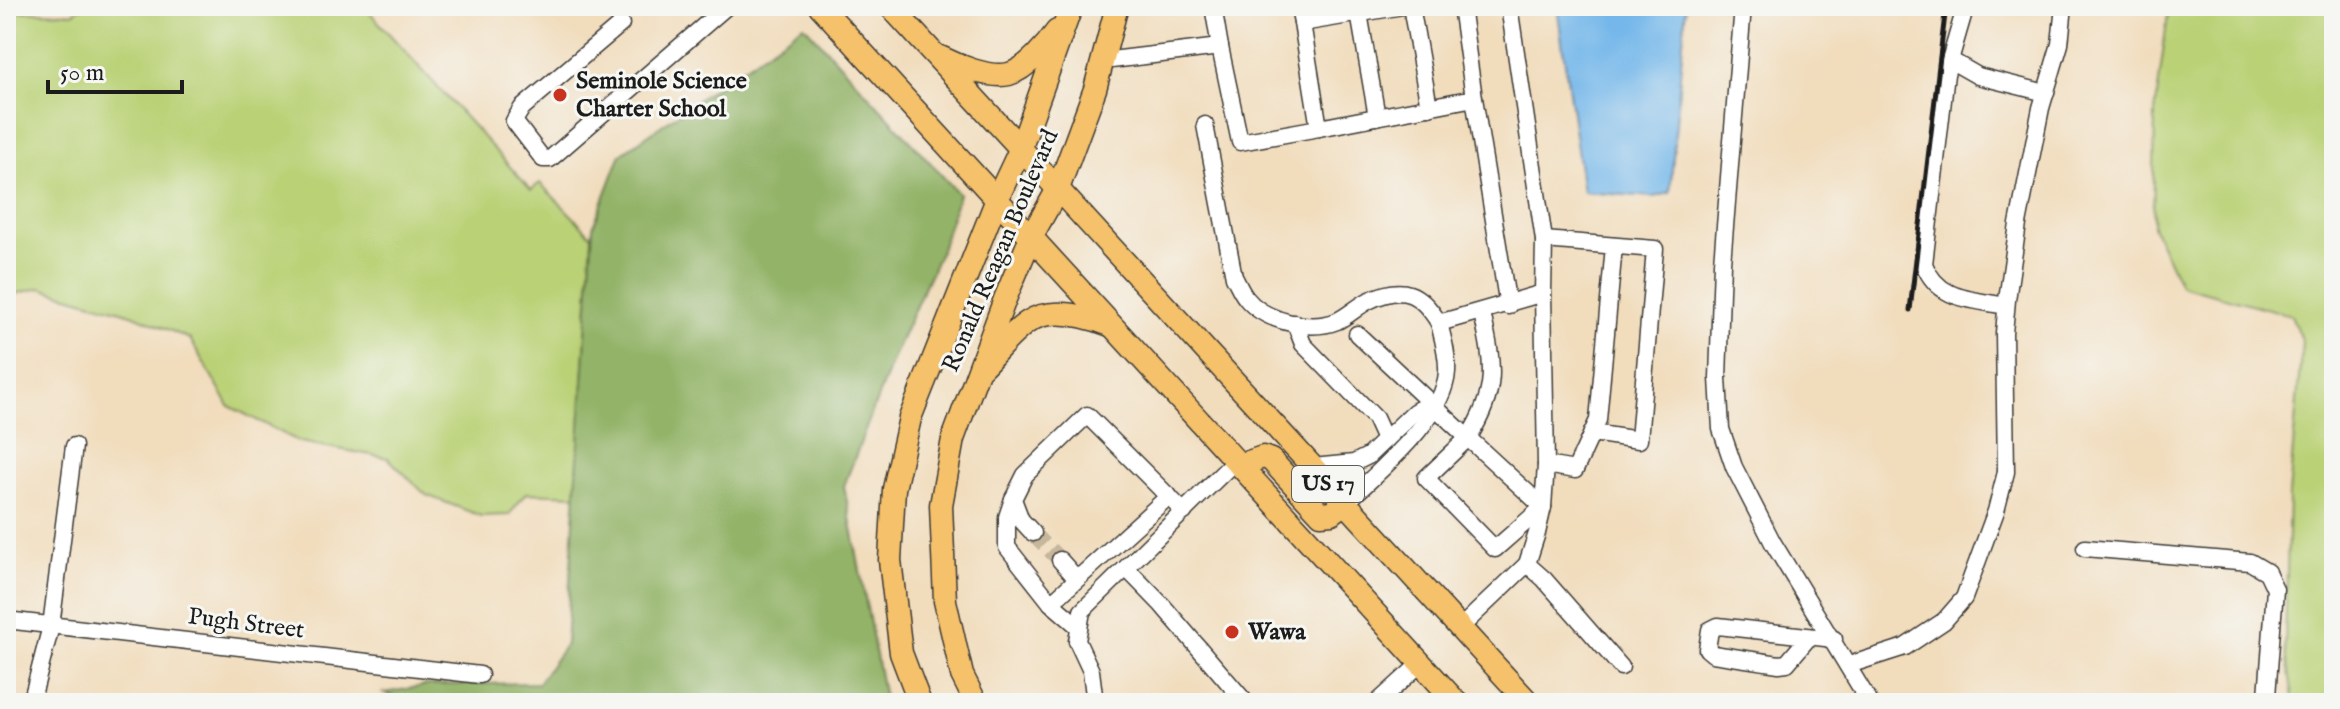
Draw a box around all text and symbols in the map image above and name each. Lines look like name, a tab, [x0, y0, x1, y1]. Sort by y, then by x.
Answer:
scale bar	[48, 44, 182, 94]
text: 50 m	[60, 58, 104, 89]
place label: Seminole Science Charter School	[576, 66, 747, 125]
marker: Seminole Science Charter School	[551, 86, 569, 104]
street label: Ronald Reagan Boulevard	[936, 125, 1066, 377]
road number: US 17	[1292, 466, 1364, 502]
street label: Pugh Street	[186, 601, 306, 647]
place label: Wawa	[1247, 617, 1306, 648]
marker: Wawa	[1223, 623, 1241, 641]

